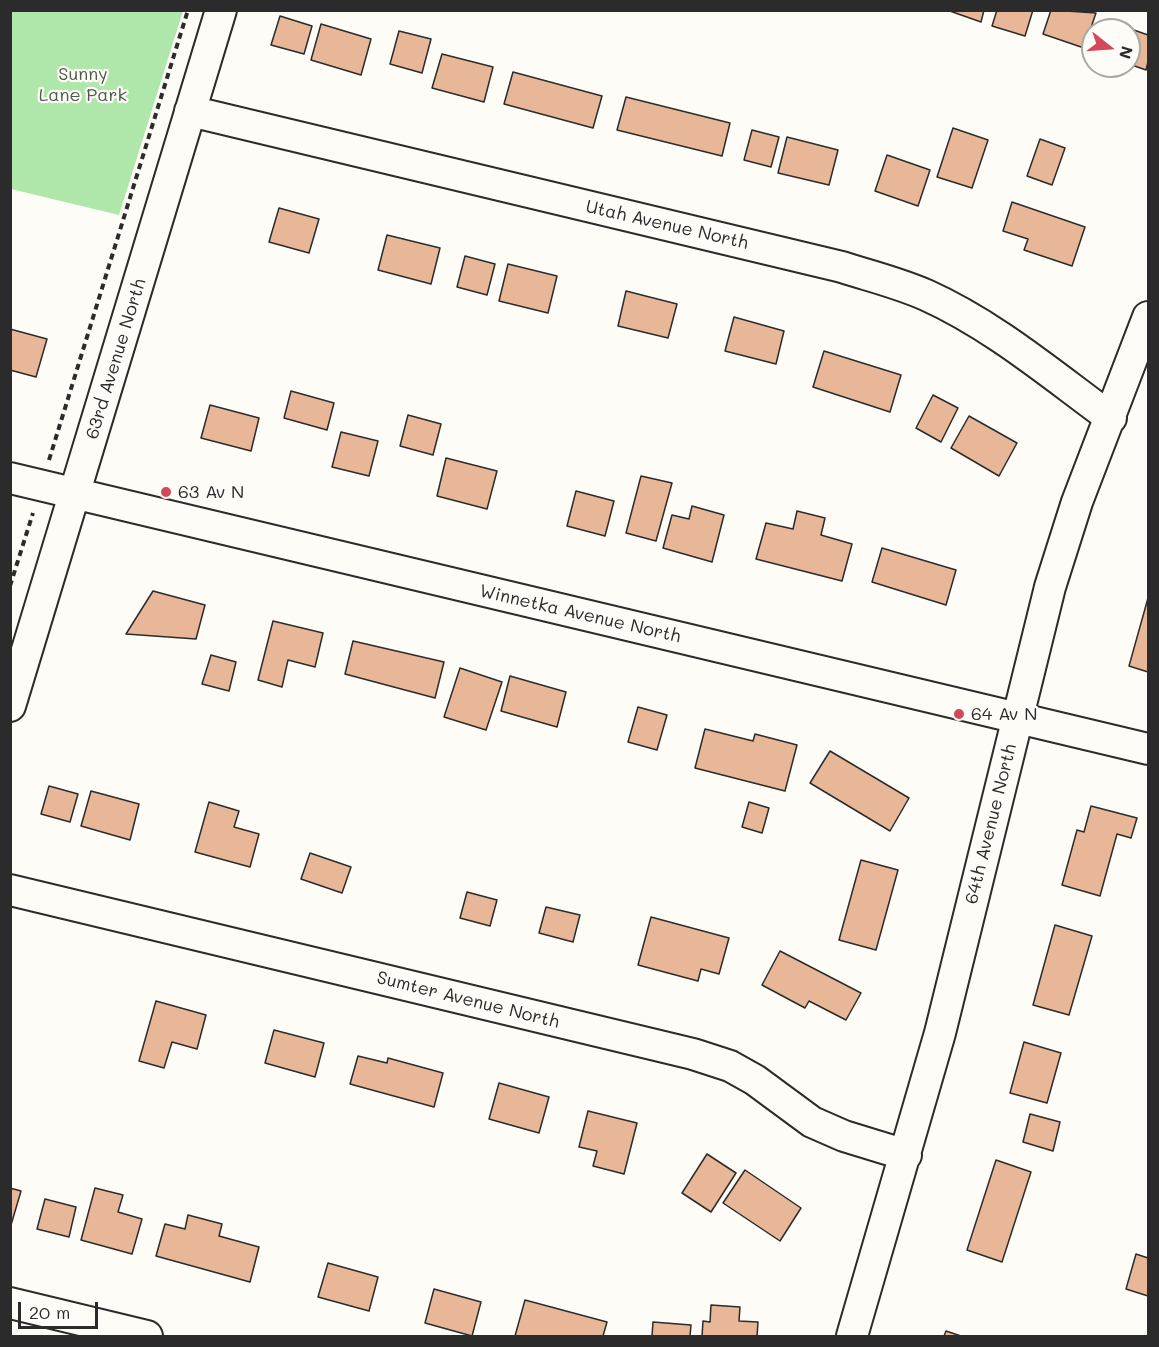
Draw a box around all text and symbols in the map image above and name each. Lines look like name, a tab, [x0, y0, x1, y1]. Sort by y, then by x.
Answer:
north arrow	[1081, 18, 1141, 78]
text: N	[1115, 44, 1139, 62]
park label: Sunny Lane Park	[39, 63, 127, 106]
street label: Utah Avenue North	[584, 196, 750, 254]
street label: 63rd Avenue North	[81, 276, 151, 442]
place label: 63 Av N	[178, 481, 244, 503]
marker: 63 Av N	[159, 485, 173, 499]
street label: Winnetka Avenue North	[477, 580, 683, 648]
place label: 64 Av N	[971, 703, 1037, 725]
marker: 64 Av N	[952, 707, 966, 721]
street label: 64th Avenue North	[961, 742, 1021, 906]
street label: Sumter Avenue North	[375, 967, 561, 1033]
scale bar	[21, 1290, 100, 1328]
text: 20 m	[29, 1300, 70, 1324]

